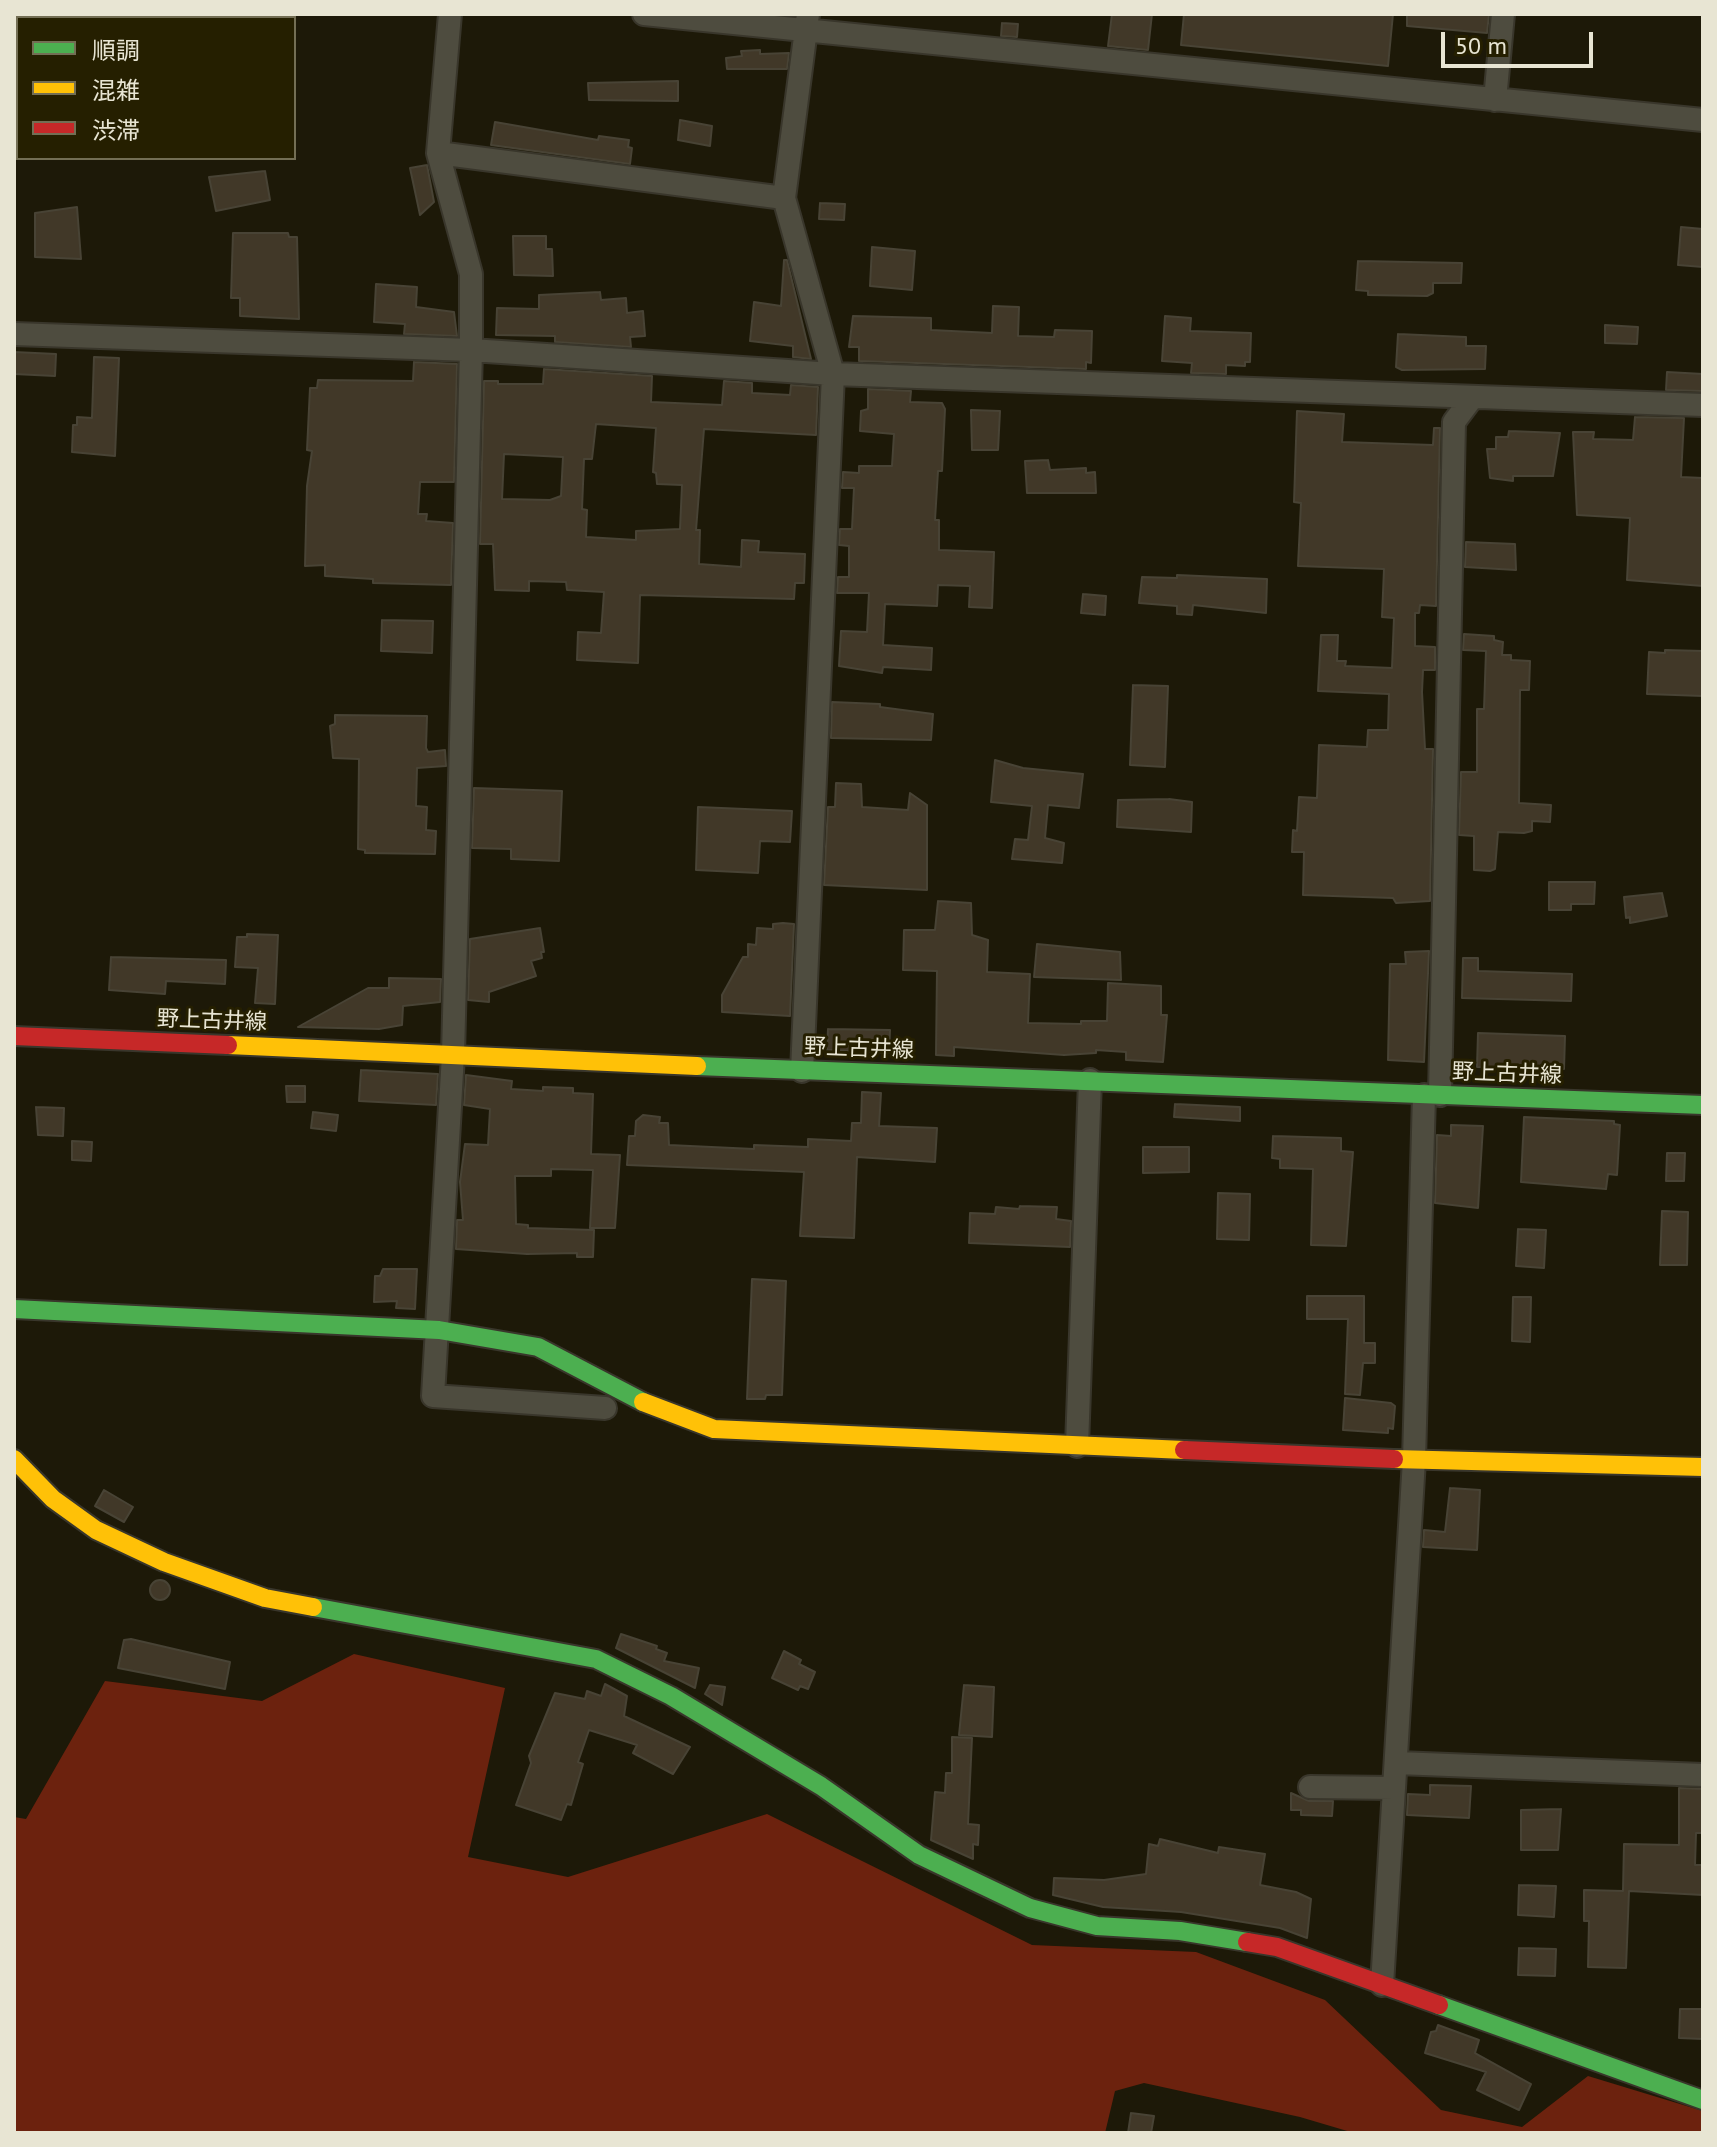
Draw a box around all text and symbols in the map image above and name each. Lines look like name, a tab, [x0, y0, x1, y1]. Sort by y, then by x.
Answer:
legend	[16, 16, 296, 160]
scale bar	[1445, 16, 1597, 66]
text: 50 m	[1455, 30, 1507, 61]
text: 順調	[92, 35, 140, 66]
text: 混雑	[92, 75, 140, 106]
text: 渋滞	[92, 115, 140, 146]
street label: 野上古井線	[157, 1006, 267, 1036]
street label: 野上古井線	[804, 1034, 914, 1064]
street label: 野上古井線	[1452, 1059, 1562, 1089]

